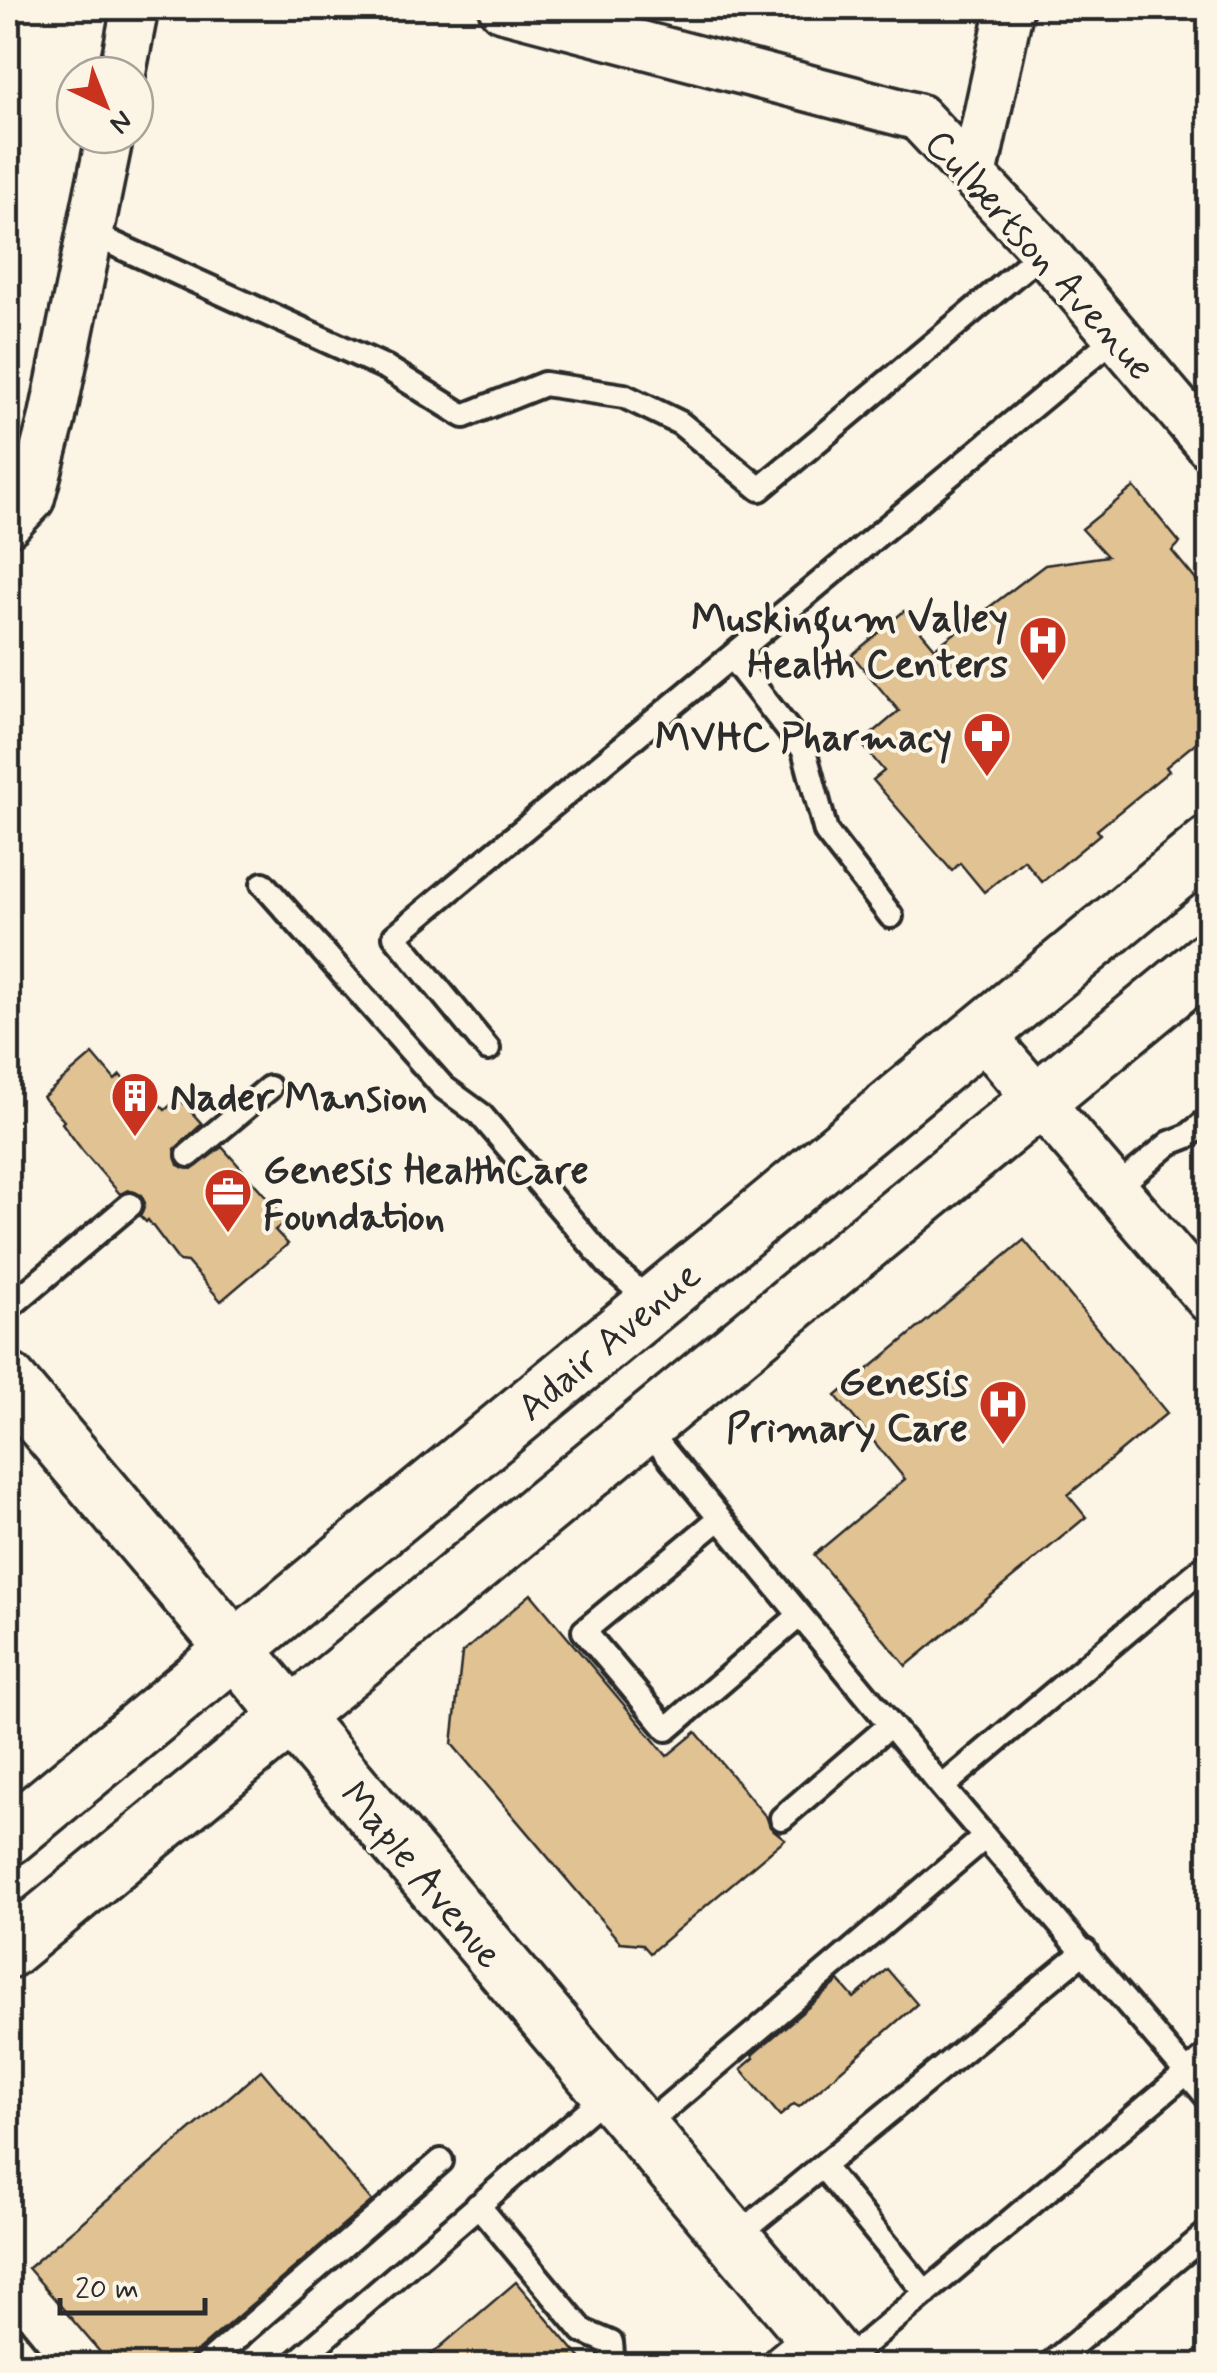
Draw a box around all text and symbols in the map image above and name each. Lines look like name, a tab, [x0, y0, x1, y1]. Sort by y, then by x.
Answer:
north arrow	[55, 55, 155, 155]
text: N	[101, 102, 140, 141]
street label: Culbertson Avenue	[912, 119, 1166, 393]
place label: Muskingum Valley Health Centers	[691, 594, 1008, 692]
hospital icon: Muskingum Valley Health Centers	[1017, 614, 1069, 682]
pharmacy icon: MVHC Pharmacy	[961, 710, 1013, 778]
place label: MVHC Pharmacy	[655, 713, 952, 765]
building icon: Nader Mansion	[109, 1070, 161, 1138]
place label: Nader Mansion	[170, 1073, 427, 1125]
place label: Genesis HealthCare Foundation	[263, 1146, 589, 1244]
office icon: Genesis HealthCare Foundation	[202, 1166, 254, 1234]
street label: Adair Avenue	[507, 1250, 713, 1434]
place label: Genesis Primary Care	[726, 1358, 968, 1456]
hospital icon: Genesis Primary Care	[977, 1378, 1029, 1446]
street label: Maple Avenue	[327, 1771, 514, 1980]
scale bar	[60, 2253, 205, 2315]
text: 20 m	[75, 2270, 139, 2309]

